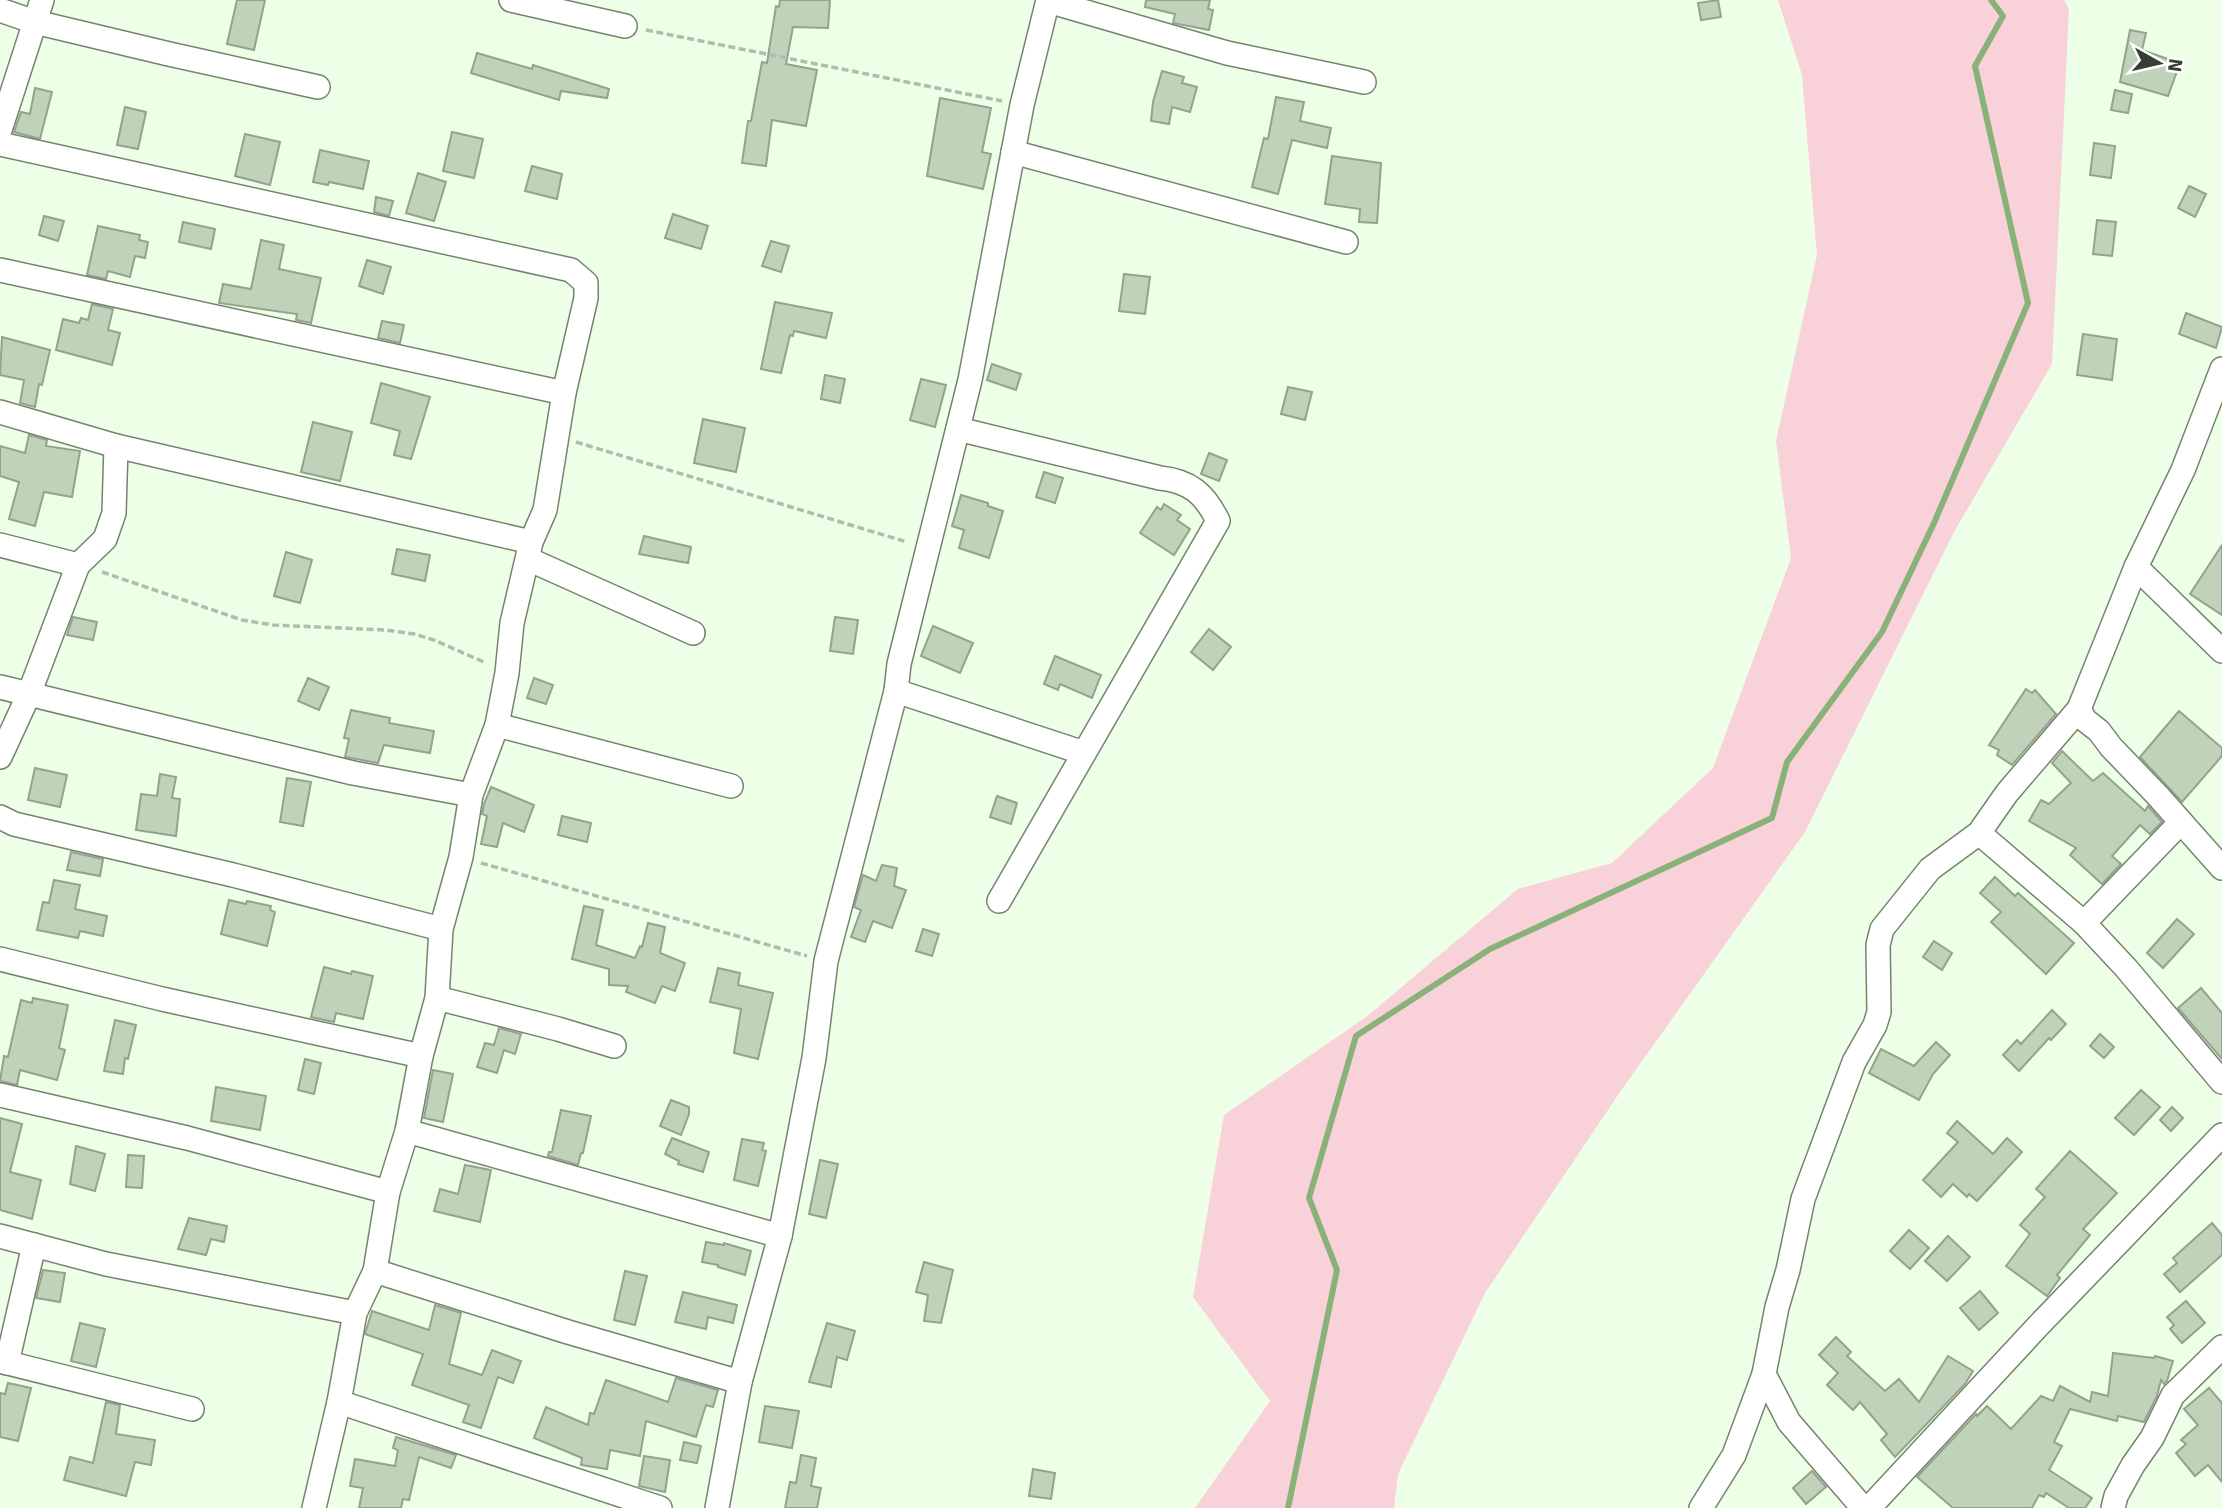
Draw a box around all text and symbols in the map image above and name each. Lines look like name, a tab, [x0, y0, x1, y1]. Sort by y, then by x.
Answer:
north arrow	[2124, 28, 2194, 98]
text: N	[2162, 57, 2188, 73]

